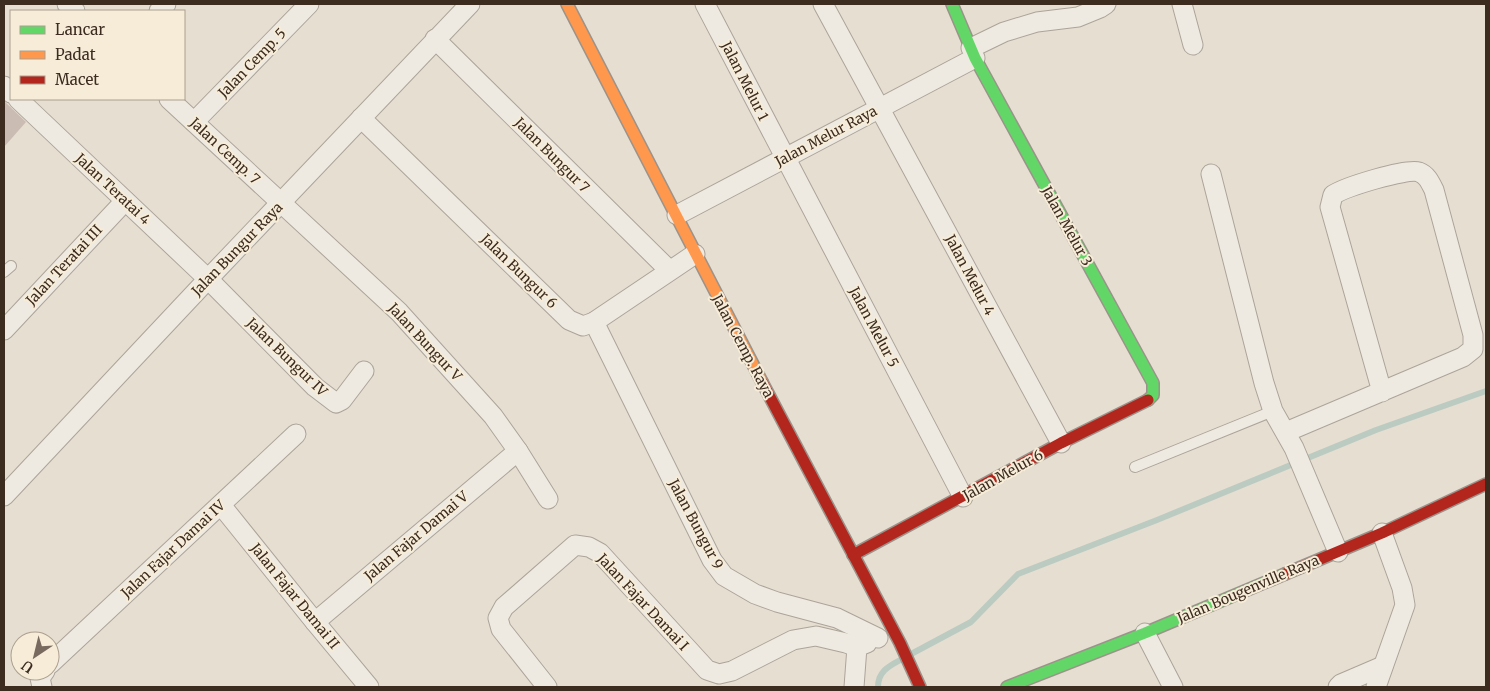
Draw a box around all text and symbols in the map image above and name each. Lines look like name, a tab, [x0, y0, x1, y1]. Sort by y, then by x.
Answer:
legend	[10, 10, 185, 100]
text: Lancar	[55, 20, 105, 39]
street label: Jalan Cemp. 5	[214, 24, 290, 102]
street label: Jalan Melur 1	[717, 37, 773, 124]
text: Padat	[55, 45, 96, 64]
text: Macet	[55, 70, 99, 89]
street label: Jalan Melur Raya	[771, 101, 881, 171]
street label: Jalan Cemp. 7	[185, 113, 264, 188]
street label: Jalan Bungur 7	[510, 113, 593, 196]
street label: Jalan Teratai 4	[71, 149, 155, 229]
street label: Jalan Melur 3	[1037, 182, 1096, 269]
street label: Jalan Bungur Raya	[187, 198, 287, 300]
street label: Jalan Teratai III	[21, 221, 106, 310]
street label: Jalan Bungur 6	[476, 229, 561, 312]
street label: Jalan Melur 4	[941, 231, 999, 319]
street label: Jalan Melur 5	[845, 283, 903, 370]
street label: Jalan Cemp. Raya	[708, 290, 778, 401]
street label: Jalan Bungur V	[384, 298, 466, 385]
street label: Jalan Bungur IV	[242, 313, 332, 401]
street label: Jalan Melur 6	[959, 446, 1046, 505]
street label: Jalan Bungur 9	[664, 475, 727, 572]
street label: Jalan Fajar Damai V	[360, 487, 472, 585]
street label: Jalan Fajar Damai IV	[117, 496, 229, 602]
street label: Jalan Fajar Damai II	[246, 539, 343, 653]
street label: Jalan Fajar Damai I	[593, 549, 693, 654]
street label: Jalan Bougenville Raya	[1173, 551, 1322, 627]
north arrow	[10, 631, 60, 681]
text: U	[18, 656, 37, 677]

